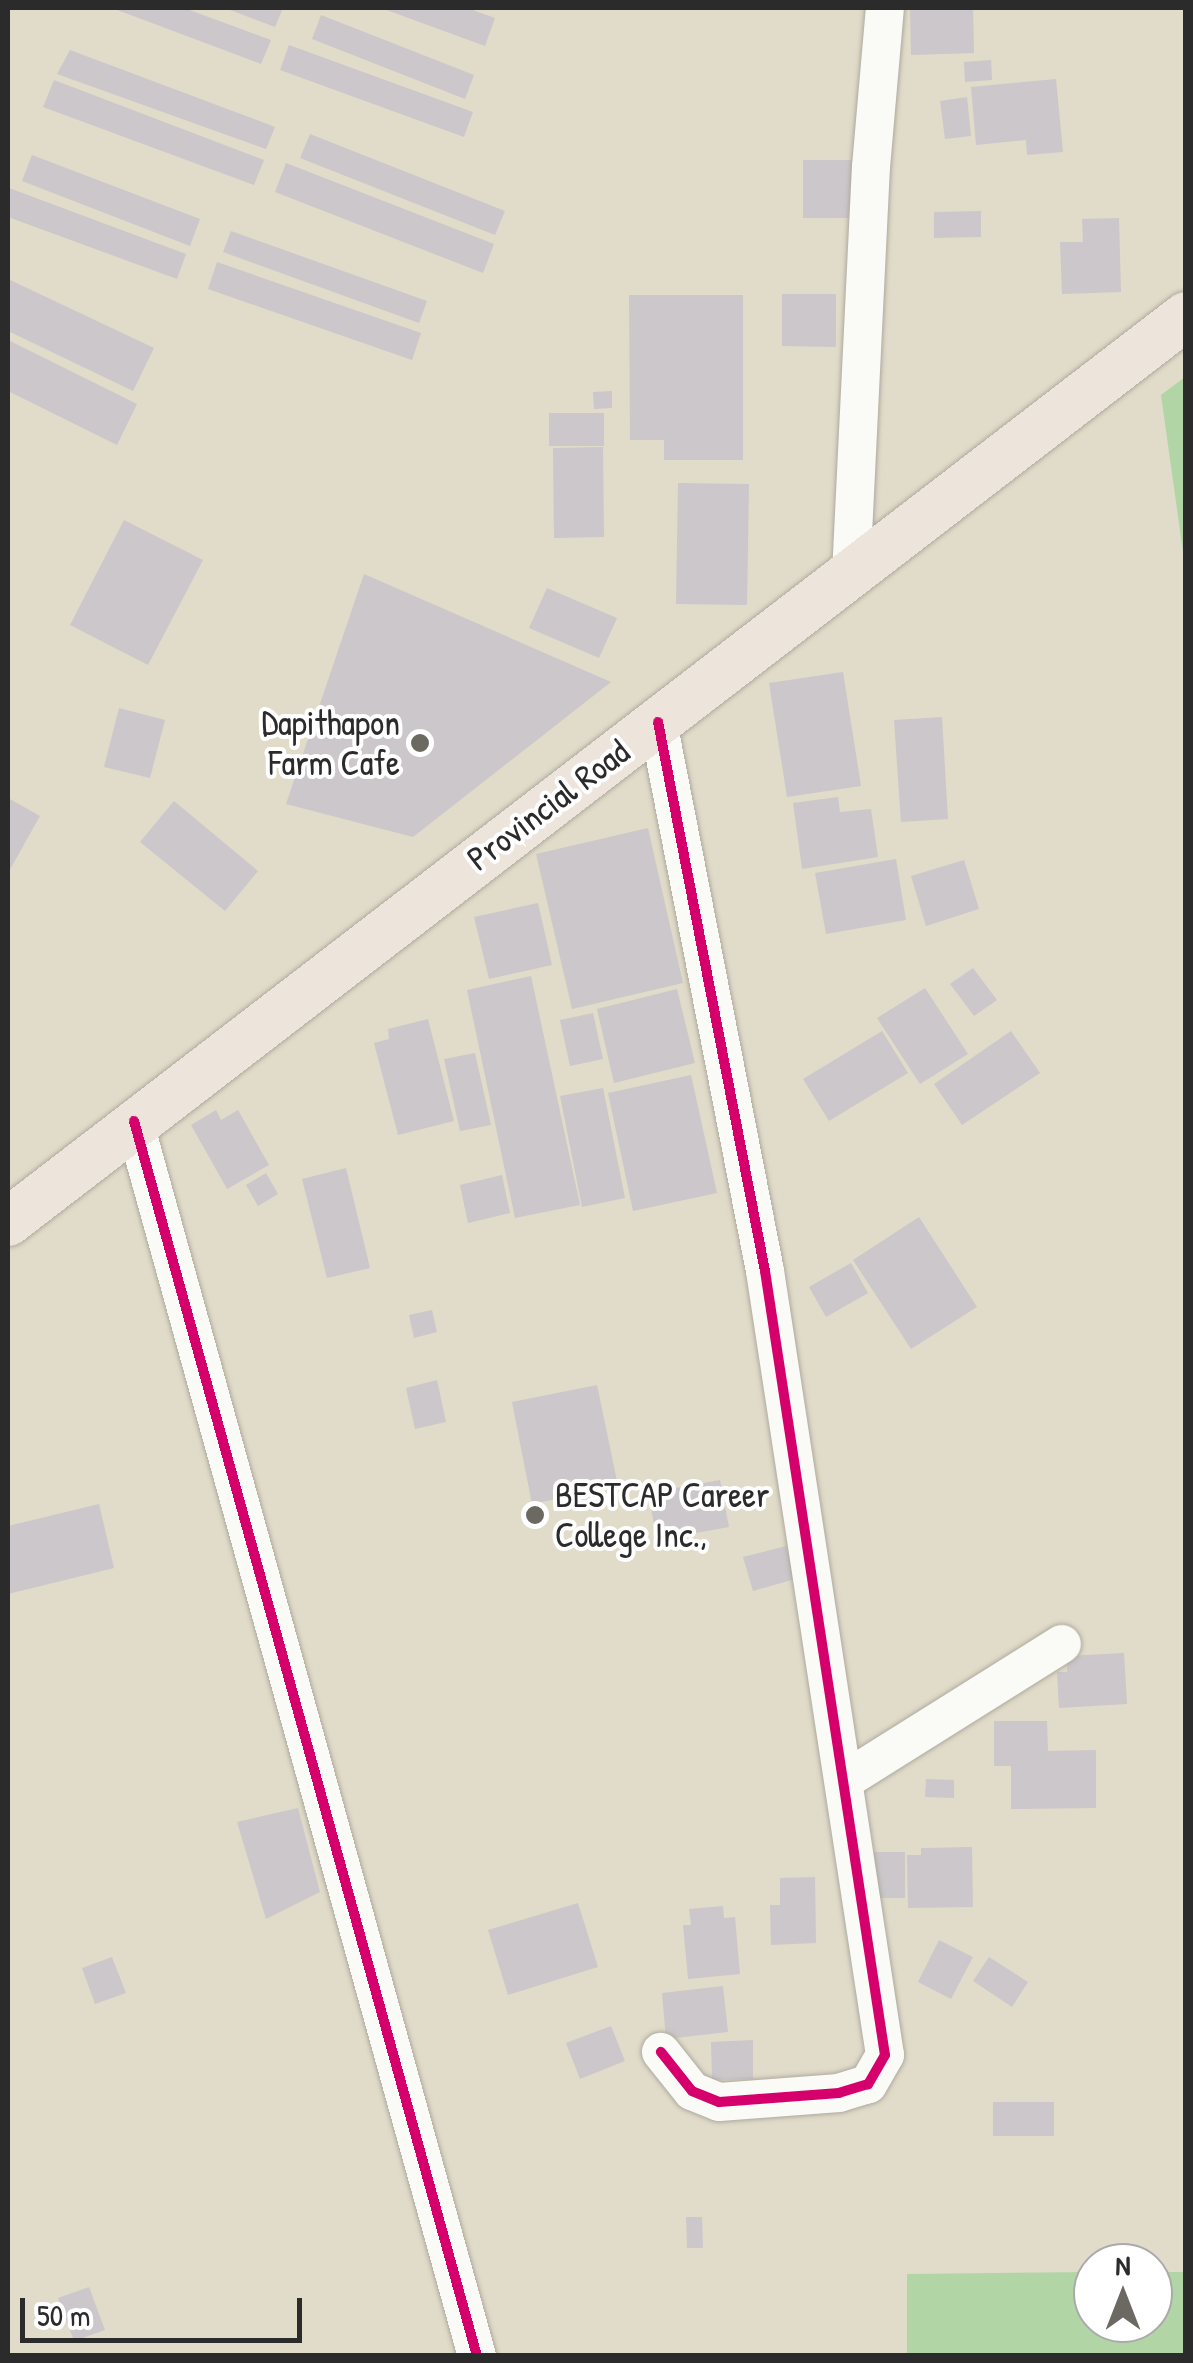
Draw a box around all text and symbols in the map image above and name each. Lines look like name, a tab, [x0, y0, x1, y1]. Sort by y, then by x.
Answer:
place label: Dapithapon Farm Cafe	[261, 702, 400, 784]
street label: Provincial Road	[459, 730, 637, 880]
marker: Dapithapon Farm Cafe	[409, 732, 431, 754]
place label: BESTCAP Career College Inc.,	[555, 1474, 770, 1556]
marker: BESTCAP Career College Inc.,	[524, 1504, 546, 1526]
north arrow	[1073, 2243, 1173, 2343]
text: N	[1116, 2246, 1130, 2284]
scale bar	[25, 2278, 308, 2340]
text: 50 m	[37, 2295, 90, 2335]

